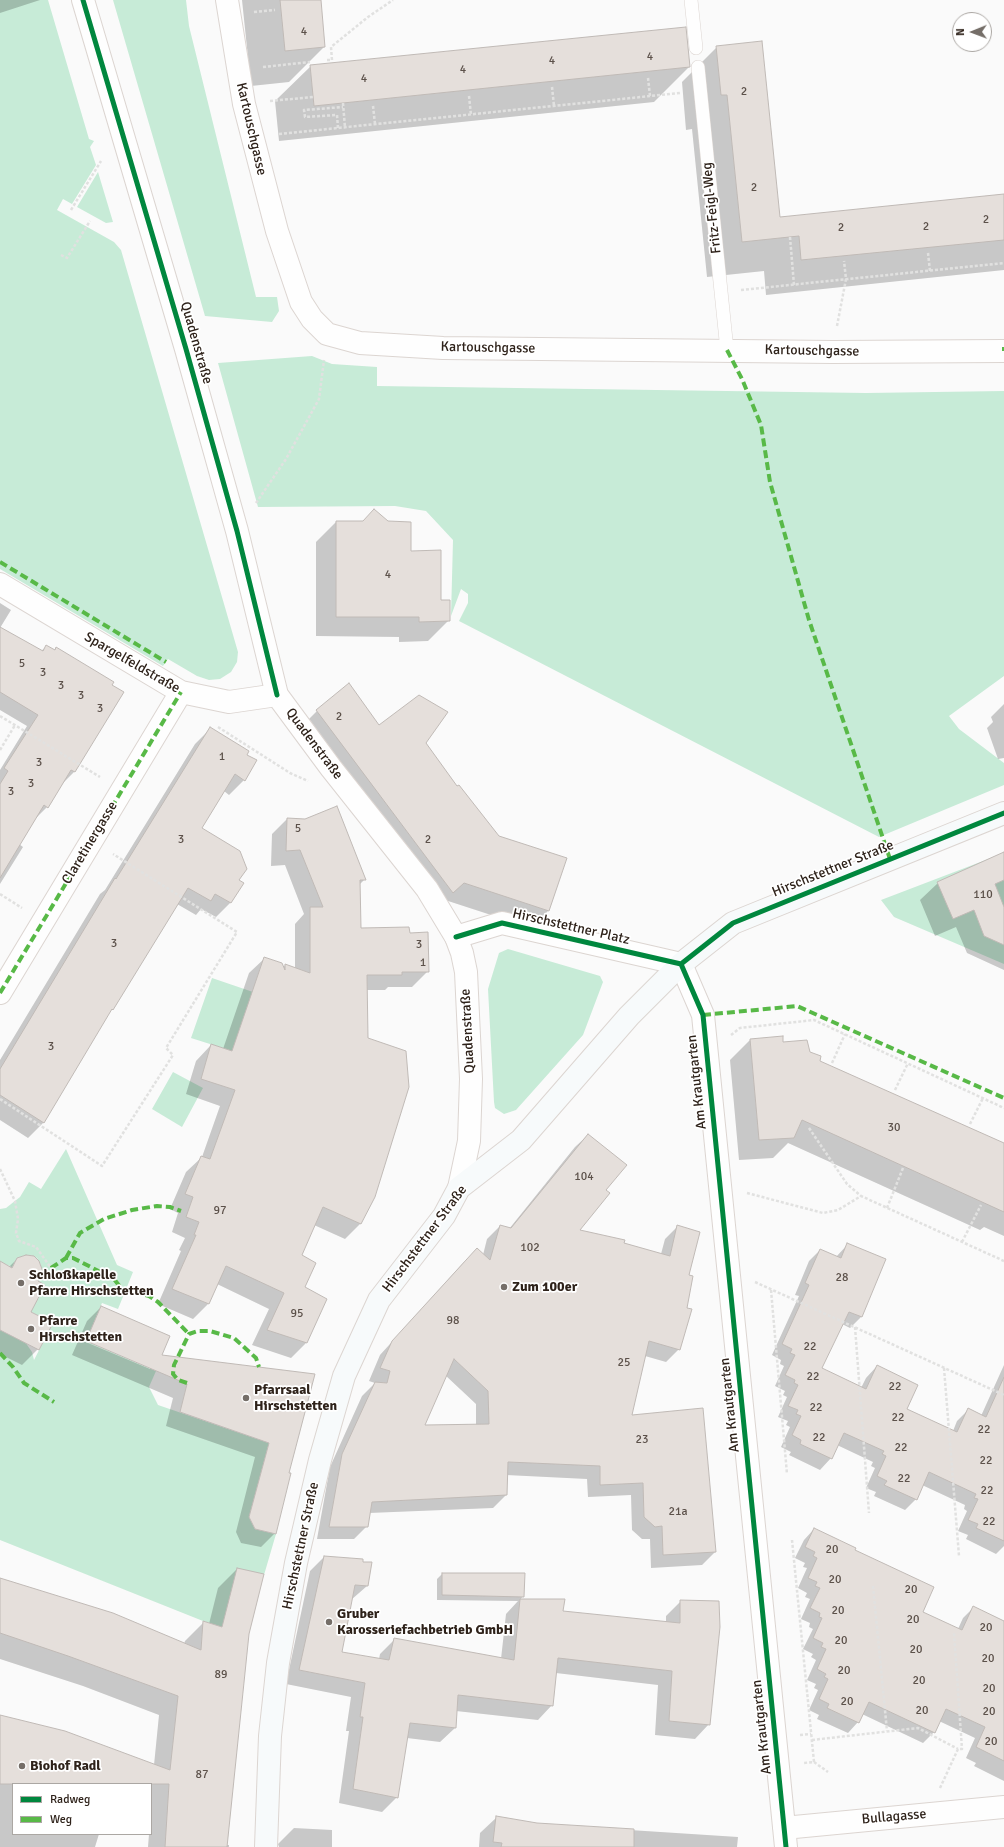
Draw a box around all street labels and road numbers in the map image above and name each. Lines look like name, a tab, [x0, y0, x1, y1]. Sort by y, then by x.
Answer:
street label: Kartouschgasse	[232, 81, 270, 177]
street label: Fritz-Feigl-Weg	[699, 161, 725, 255]
street label: Quadenstraße	[176, 300, 216, 386]
street label: Kartouschgasse	[441, 339, 535, 357]
street label: Kartouschgasse	[765, 342, 859, 360]
street label: Spargelfeldstraße	[81, 629, 183, 697]
street label: Quadenstraße	[282, 705, 346, 783]
street label: Claretinergasse	[59, 798, 121, 888]
street label: Hirschstettner Straße	[770, 837, 896, 901]
street label: Hirschstettner Platz	[511, 905, 631, 949]
street label: Quadenstraße	[457, 988, 479, 1074]
street label: Am Krautgarten	[684, 1034, 710, 1130]
street label: Hirschstettner Straße	[379, 1182, 471, 1296]
street label: Am Krautgarten	[717, 1357, 743, 1453]
street label: Hirschstettner Straße	[279, 1481, 323, 1611]
street label: Am Krautgarten	[749, 1679, 775, 1775]
street label: Bullagasse	[861, 1806, 927, 1828]

